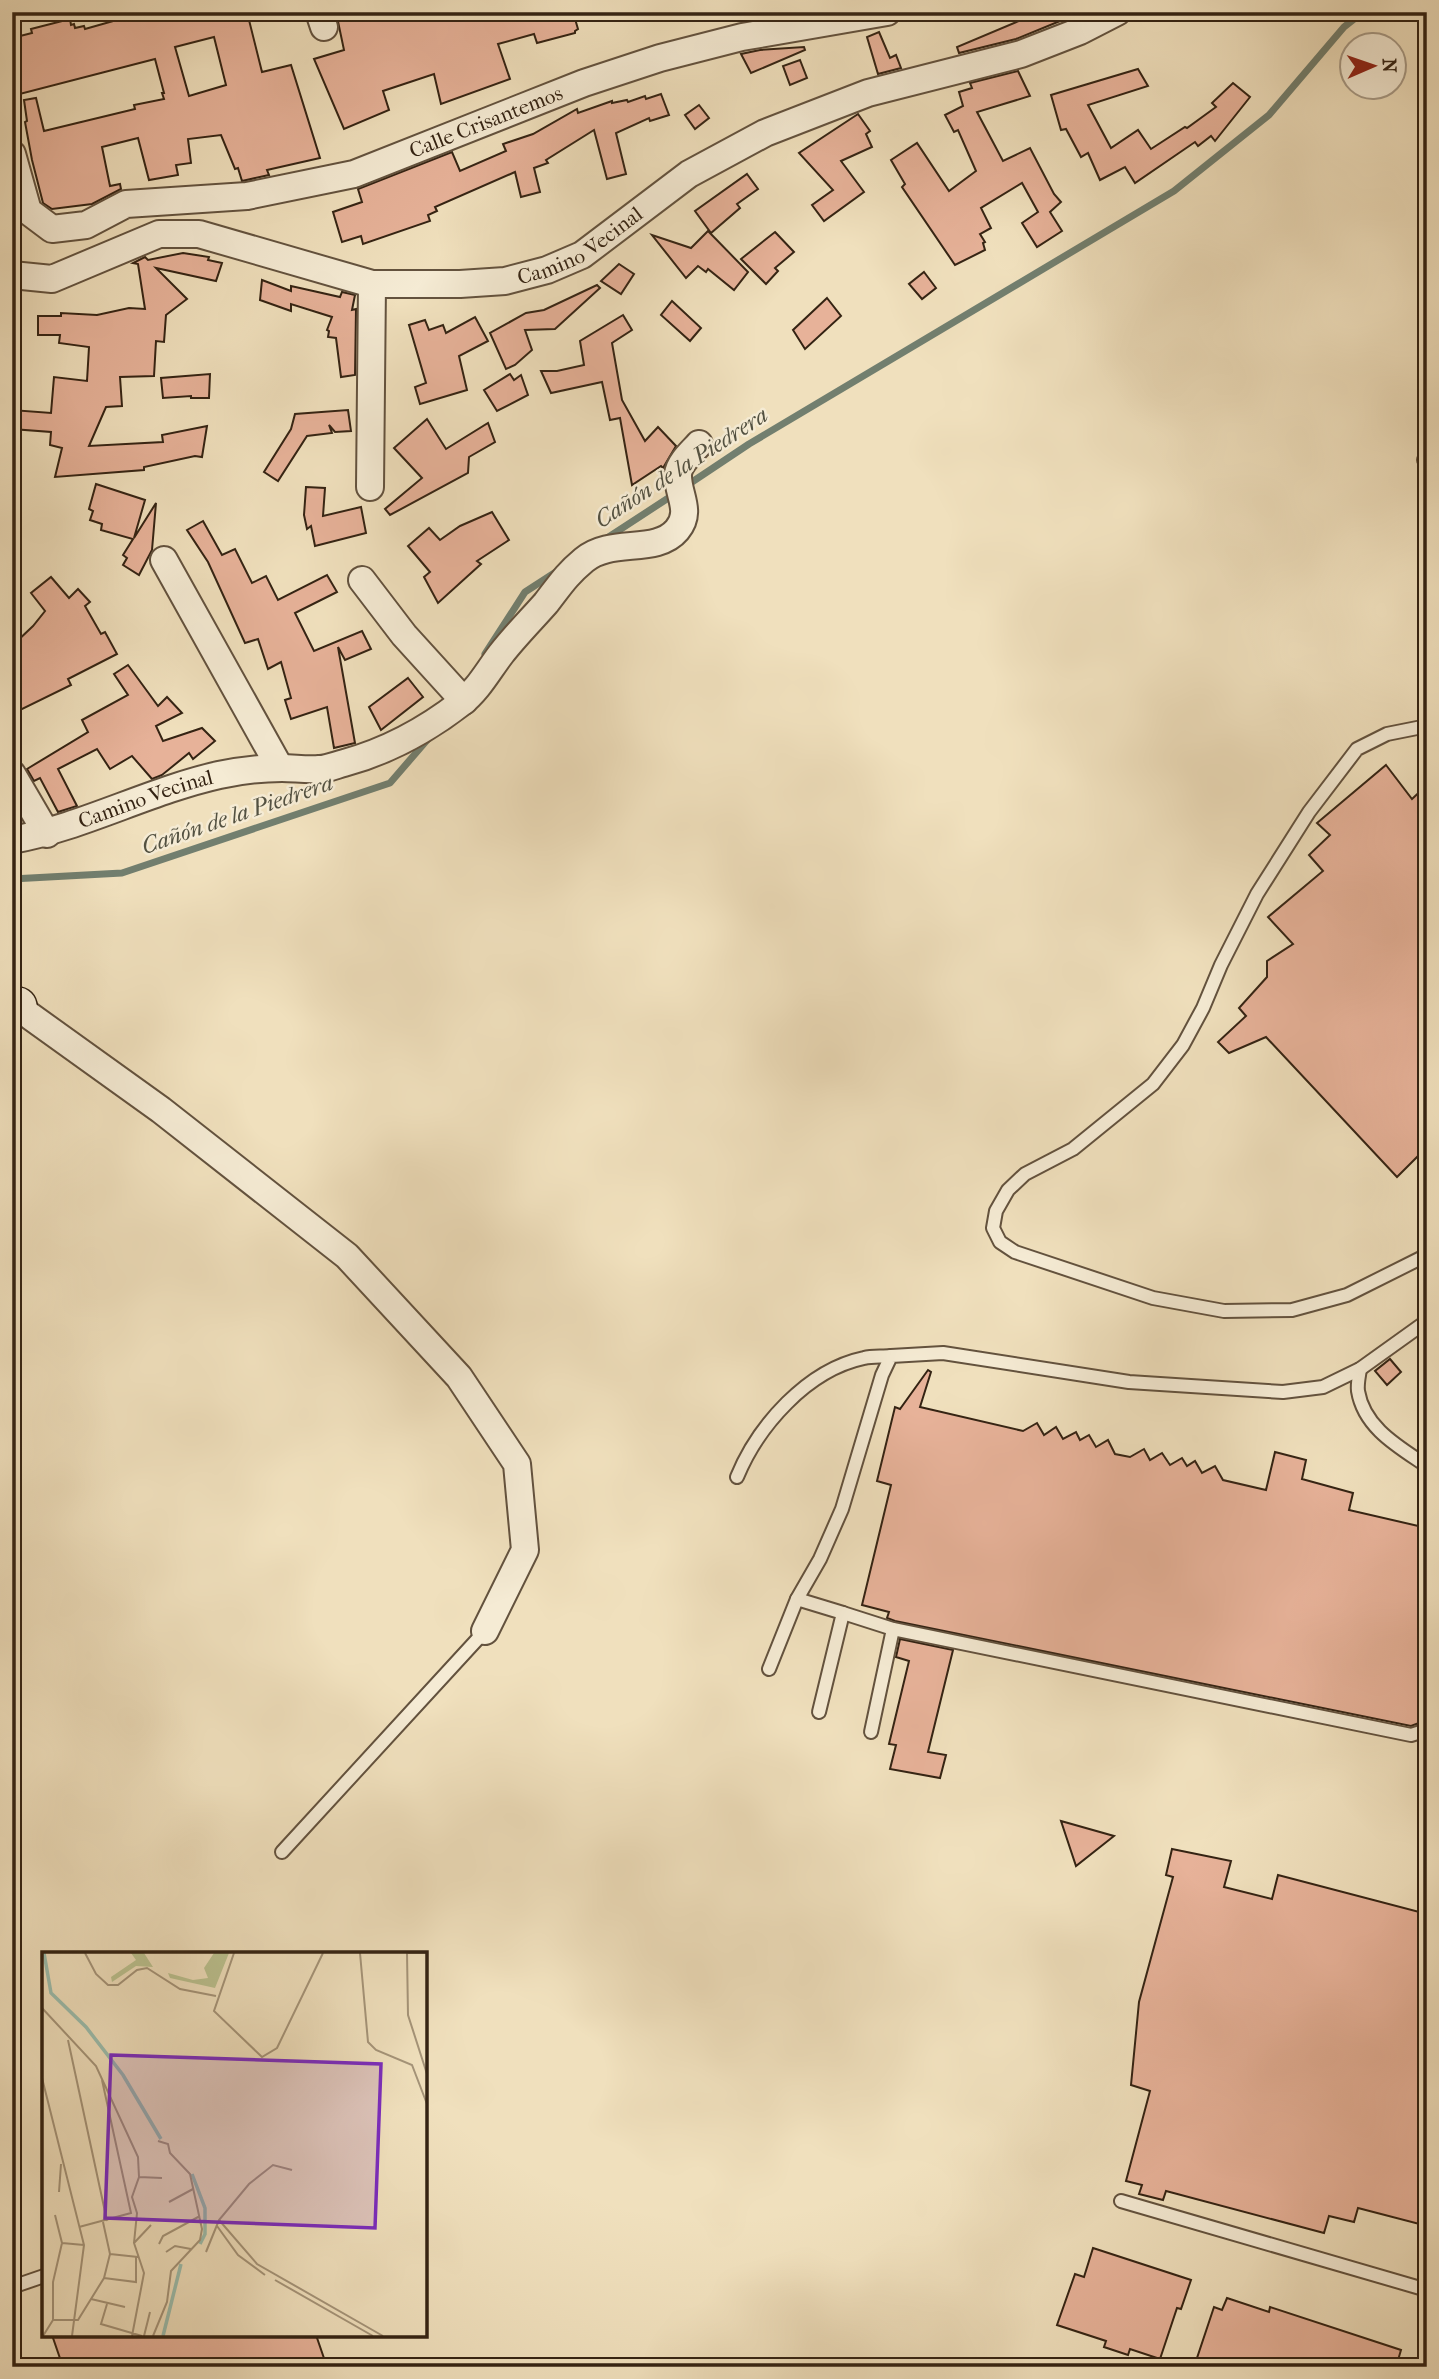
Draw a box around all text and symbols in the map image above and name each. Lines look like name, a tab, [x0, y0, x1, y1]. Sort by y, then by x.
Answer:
north arrow	[1338, 32, 1408, 102]
text: N	[1378, 58, 1400, 74]
street label: Calle Crisantemos	[406, 81, 566, 163]
street label: Camino Vecinal	[515, 202, 647, 289]
water label: Cañón de la Piedrera	[590, 401, 773, 533]
street label: Camino Vecinal	[75, 765, 216, 833]
water label: Cañón de la Piedrera	[138, 769, 336, 860]
inset map	[42, 1952, 427, 2337]

